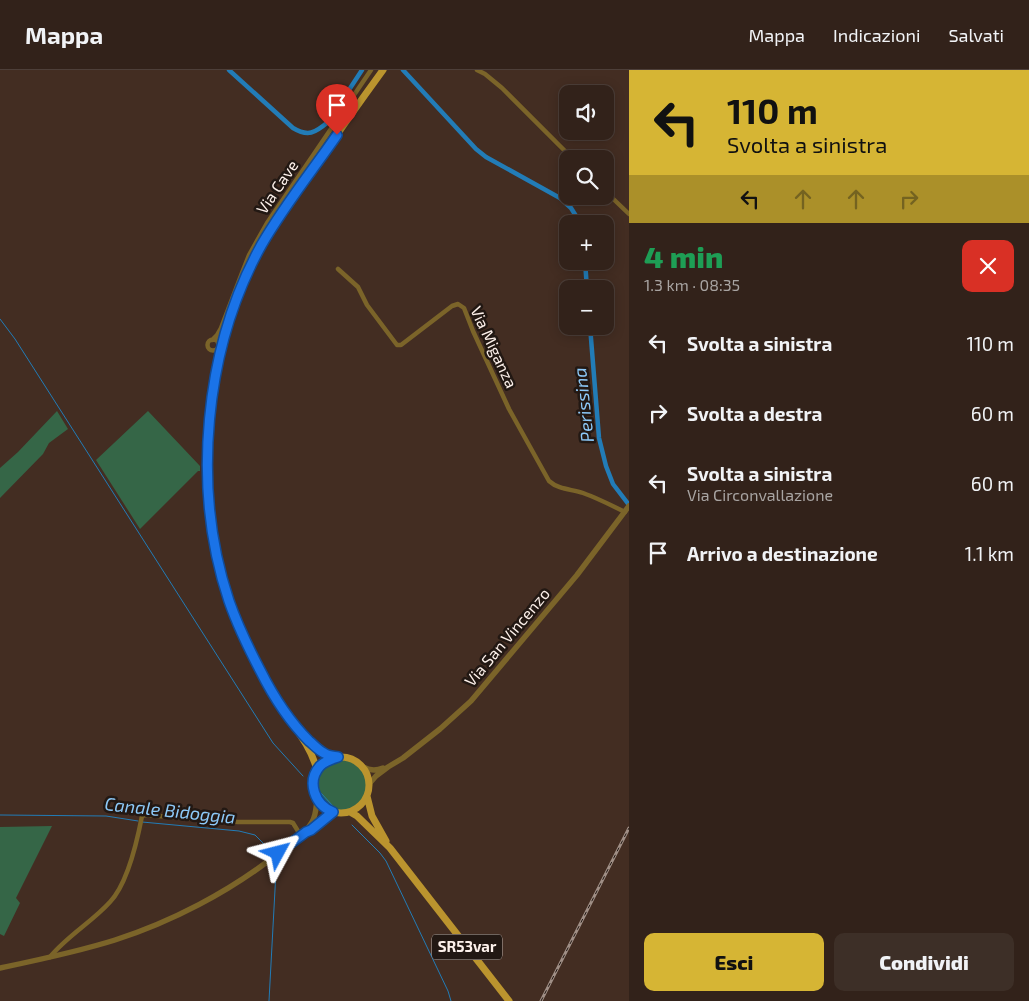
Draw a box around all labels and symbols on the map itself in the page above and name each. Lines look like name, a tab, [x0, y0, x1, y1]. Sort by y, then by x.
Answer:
pin	[316, 84, 358, 135]
street label: Via Cave	[252, 156, 302, 217]
street label: Via Miganza	[467, 303, 522, 391]
water label: Perissina	[568, 367, 598, 444]
street label: Via San Vincenzo	[460, 584, 553, 690]
water label: Canale Bidoggia	[104, 792, 237, 828]
position arrow	[251, 826, 303, 878]
road number: SR53var	[432, 934, 502, 960]

